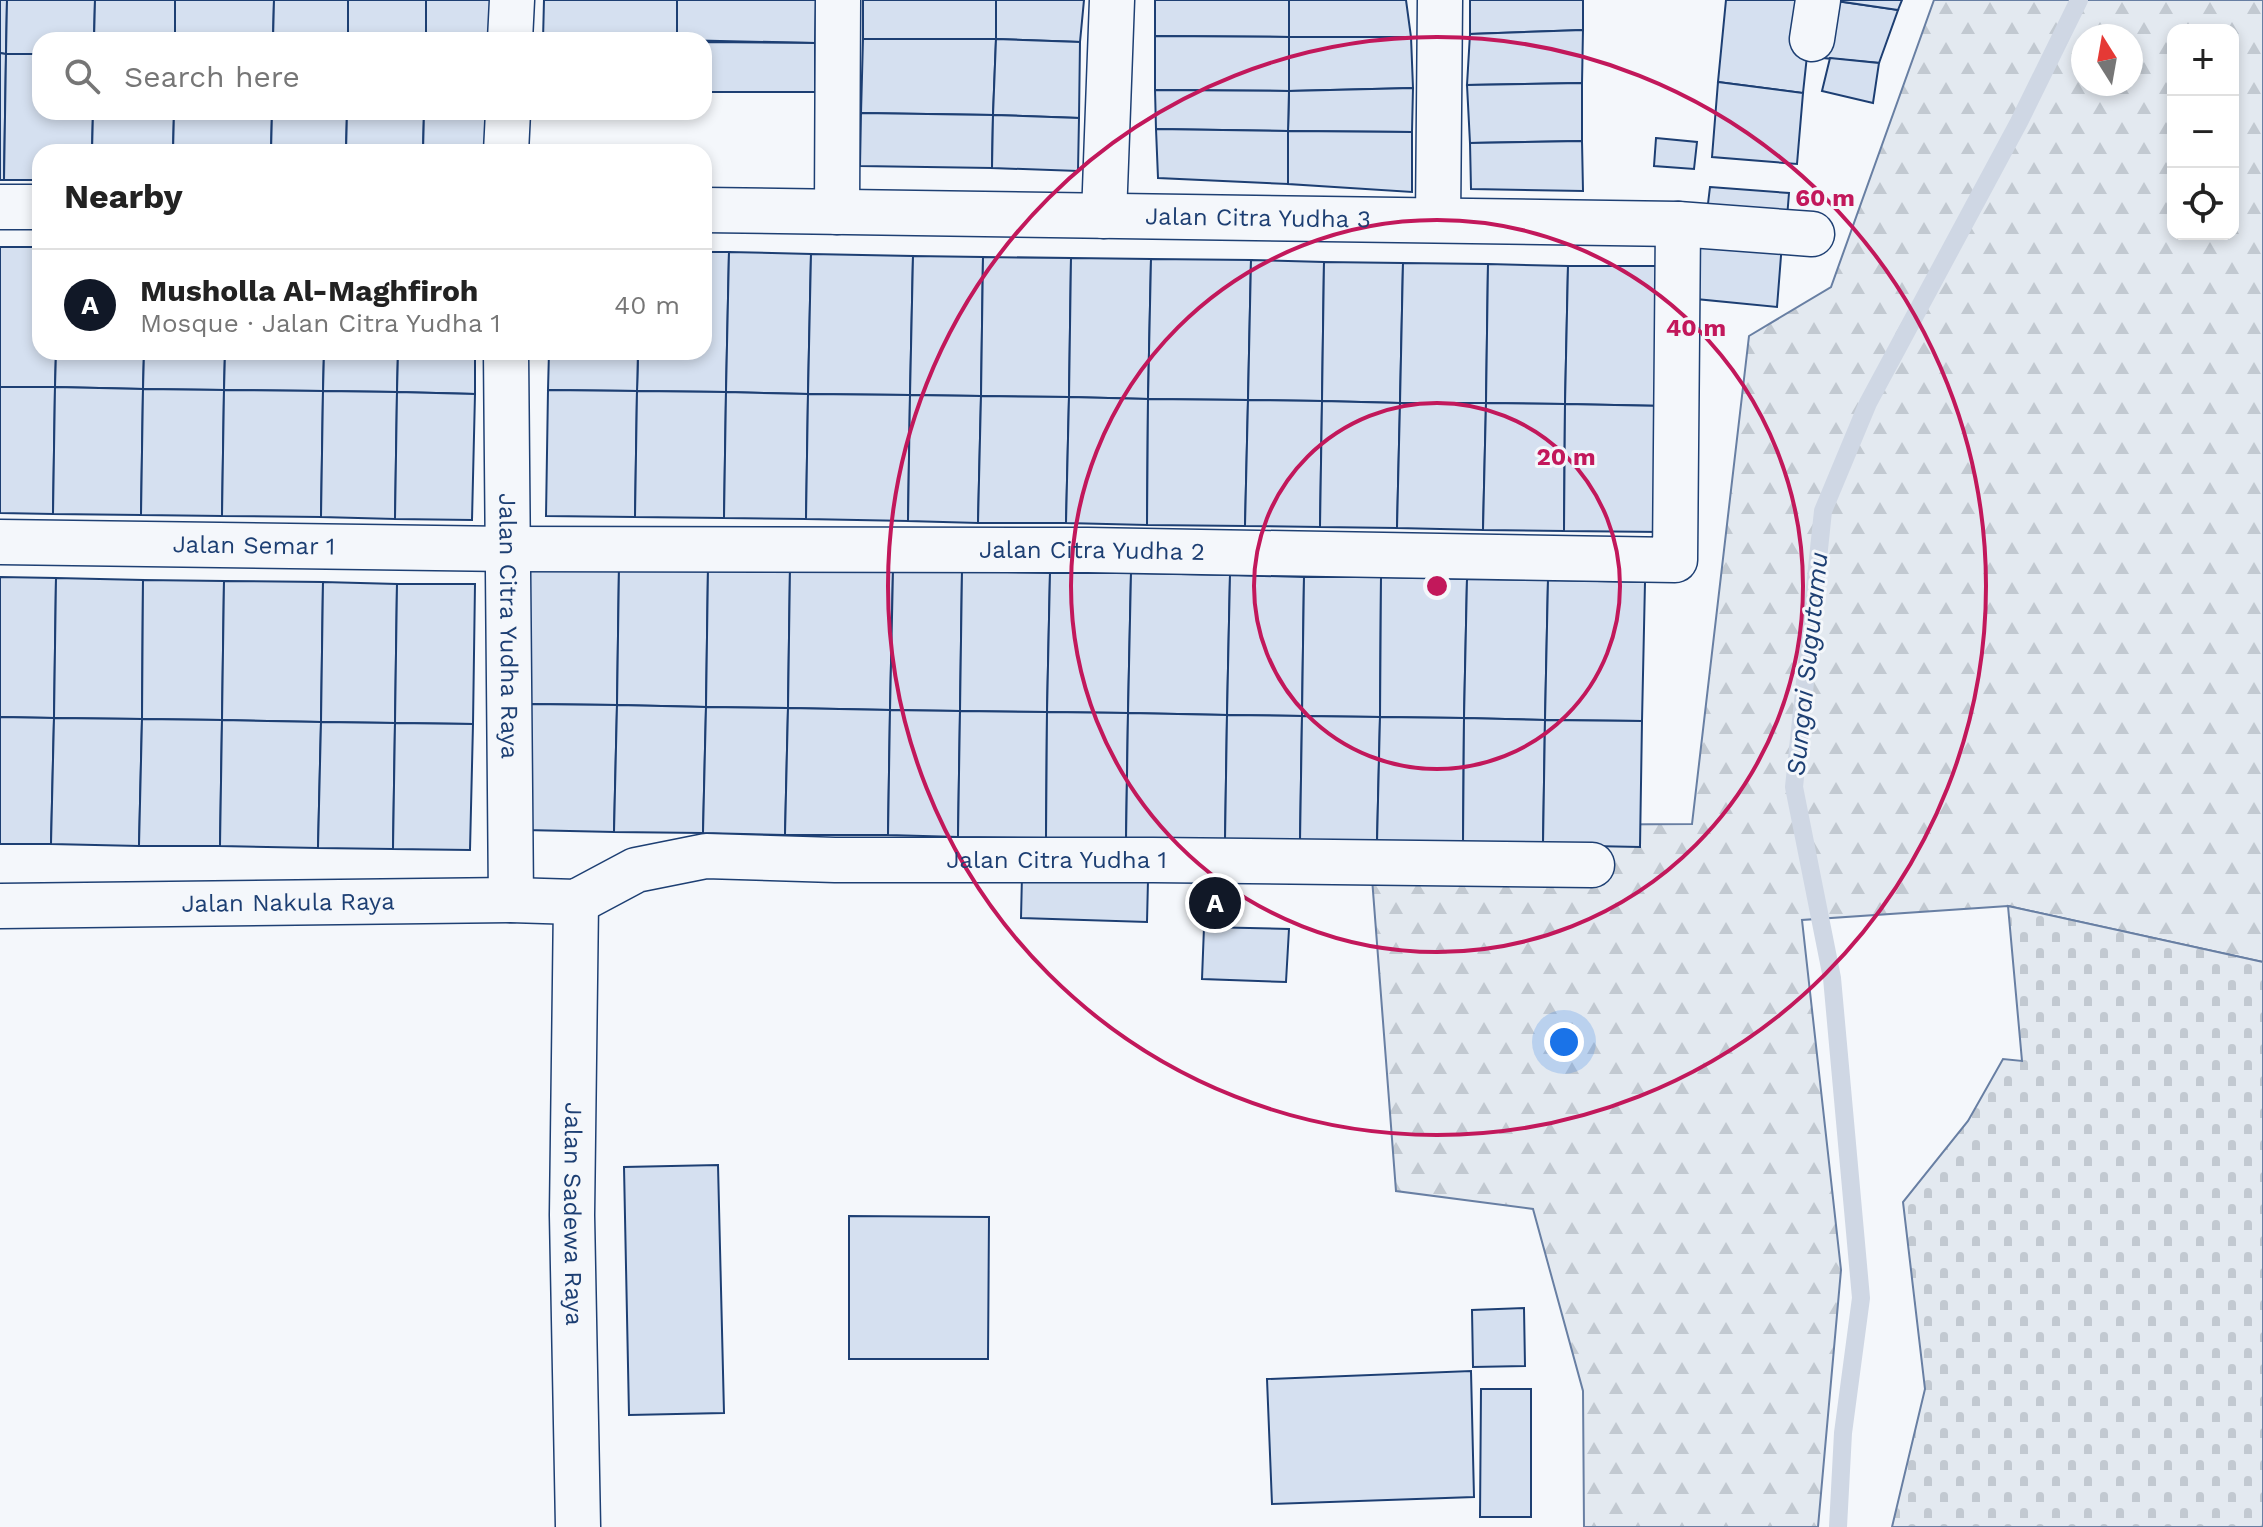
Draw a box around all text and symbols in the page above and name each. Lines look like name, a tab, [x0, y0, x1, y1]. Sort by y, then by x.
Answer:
north arrow	[2071, 24, 2143, 96]
map controls	[2167, 24, 2239, 240]
button: +	[2167, 24, 2239, 96]
search box	[32, 32, 712, 120]
icon: search	[60, 54, 104, 98]
text: Search here	[124, 59, 300, 94]
button: −	[2167, 96, 2239, 168]
button: locate	[2167, 168, 2239, 240]
text: Nearby	[64, 176, 183, 216]
text: 60 m	[1795, 184, 1855, 212]
street label: Jalan Citra Yudha 3	[1145, 202, 1371, 234]
text: Musholla Al-Maghfiroh	[140, 273, 478, 308]
text: A	[81, 290, 99, 320]
text: 40 m	[614, 290, 680, 320]
text: Mosque · Jalan Citra Yudha 1	[140, 308, 501, 338]
text: 40 m	[1666, 314, 1726, 342]
text: 20 m	[1536, 443, 1596, 471]
street label: Jalan Citra Yudha Raya	[493, 493, 524, 759]
street label: Jalan Semar 1	[172, 530, 336, 561]
street label: Jalan Citra Yudha 2	[979, 536, 1205, 566]
water label: Sungai Sugutamu	[1780, 551, 1834, 777]
centre of rings	[1423, 572, 1451, 600]
street label: Jalan Citra Yudha 1	[946, 846, 1167, 874]
pin: A	[1189, 873, 1241, 933]
street label: Jalan Nakula Raya	[181, 887, 395, 918]
your location	[1544, 1022, 1584, 1062]
street label: Jalan Sadewa Raya	[558, 1102, 588, 1326]

